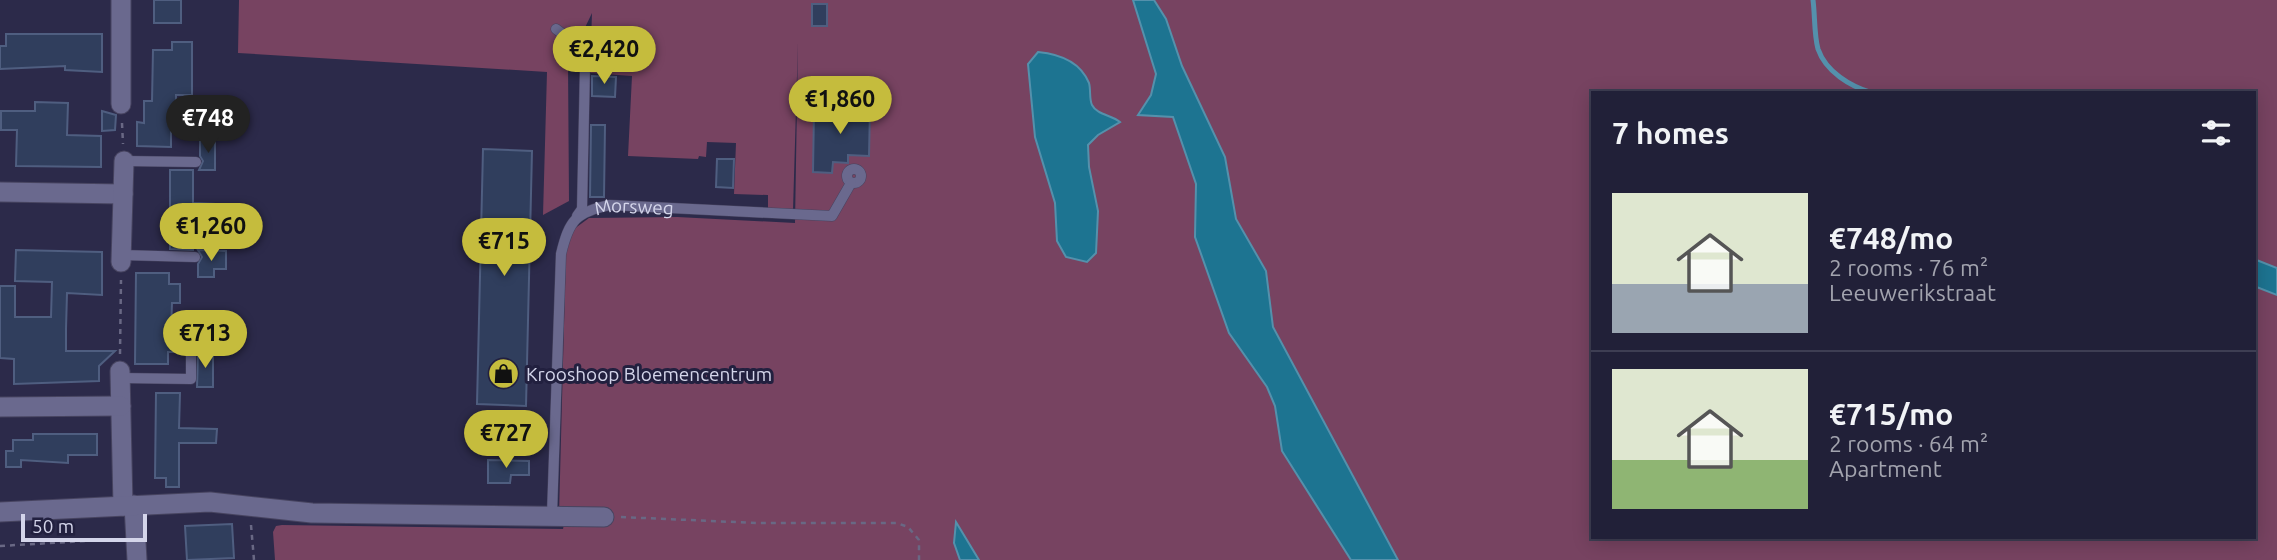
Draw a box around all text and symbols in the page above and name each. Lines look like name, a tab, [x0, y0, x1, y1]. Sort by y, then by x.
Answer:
pin: €2,420	[547, 27, 661, 86]
text: €2,420	[569, 36, 639, 61]
pin: €1,860	[783, 76, 897, 136]
text: €1,860	[805, 86, 875, 111]
pin: €748	[167, 96, 249, 155]
text: €748	[182, 105, 234, 130]
icon: filters	[2197, 114, 2235, 152]
text: 7 homes	[1612, 116, 1729, 150]
street label: Morsweg	[592, 194, 674, 219]
pin: €1,260	[154, 204, 268, 263]
text: €1,260	[176, 213, 246, 238]
pin: €715	[463, 218, 545, 278]
icon: home	[1668, 221, 1752, 305]
text: €748/mo	[1829, 221, 1953, 255]
text: €715	[478, 228, 530, 253]
text: 2 rooms · 76 m²	[1829, 255, 1988, 280]
text: Leeuwerikstraat	[1829, 280, 1996, 305]
pin: €713	[164, 310, 246, 370]
text: €713	[179, 320, 231, 345]
shop icon: Krooshoop Bloemencentrum	[486, 357, 520, 391]
place label: Krooshoop Bloemencentrum	[526, 363, 772, 385]
icon: home	[1668, 397, 1752, 481]
text: €715/mo	[1829, 397, 1953, 431]
pin: €727	[465, 410, 547, 470]
text: €727	[480, 420, 532, 445]
text: 2 rooms · 64 m²	[1829, 431, 1988, 456]
text: Apartment	[1829, 456, 1942, 481]
scale bar	[21, 511, 147, 543]
text: 50 m	[32, 515, 74, 537]

